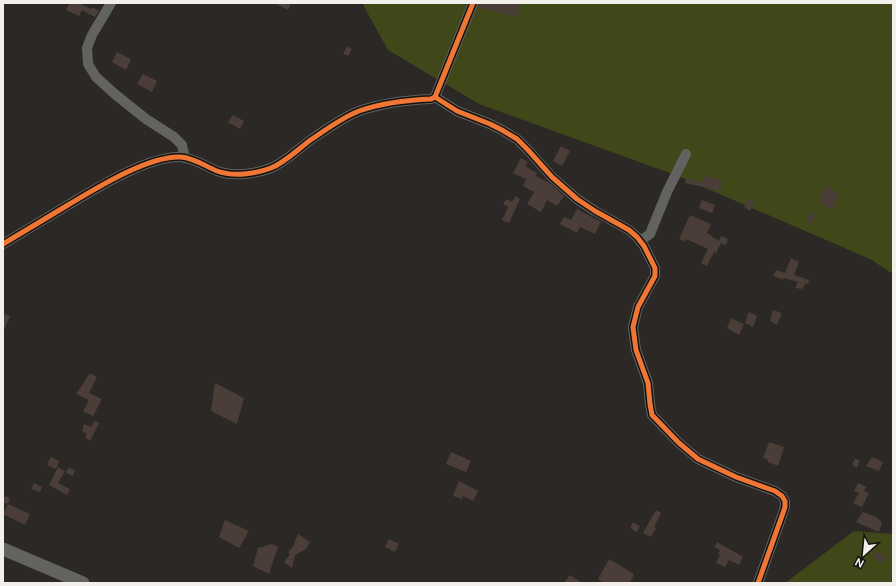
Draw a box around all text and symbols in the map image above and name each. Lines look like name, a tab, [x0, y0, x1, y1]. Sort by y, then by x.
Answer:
north arrow	[844, 534, 884, 574]
text: N	[853, 555, 866, 571]

